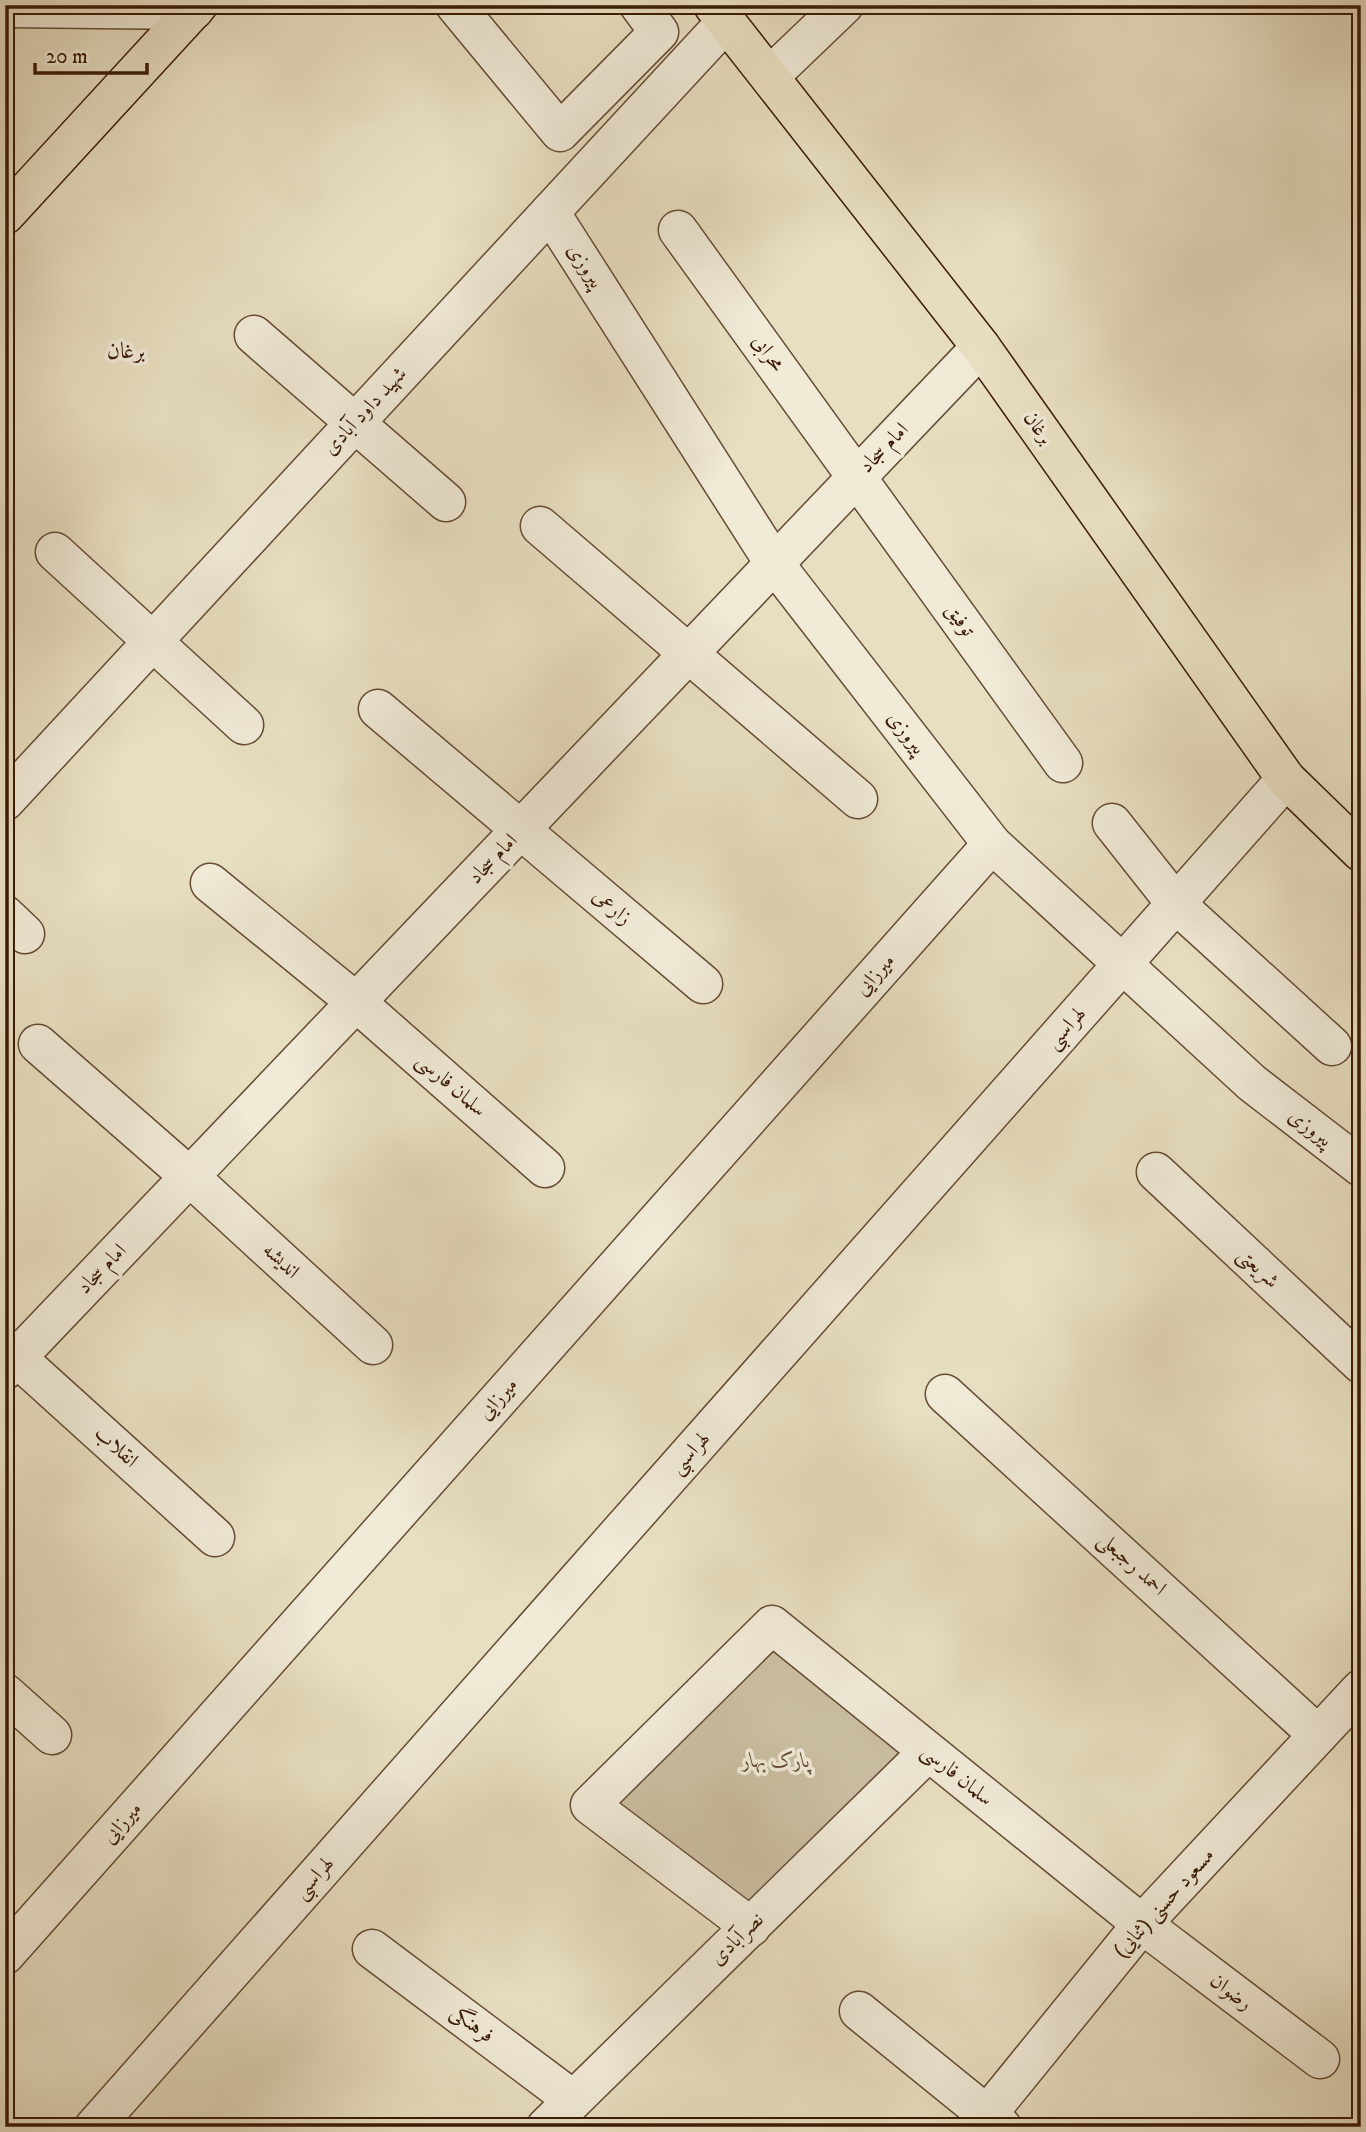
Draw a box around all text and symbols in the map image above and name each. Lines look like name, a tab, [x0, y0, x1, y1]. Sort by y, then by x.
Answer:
scale bar	[35, 32, 147, 76]
text: 20 m	[46, 44, 88, 70]
street label: پیروزی	[560, 239, 610, 295]
street label: محرابی	[745, 329, 790, 378]
district label: برغان	[107, 337, 145, 366]
street label: شهید داود آبادی	[317, 361, 413, 461]
street label: برغان	[1017, 406, 1059, 450]
street label: امام سجاد	[854, 417, 917, 482]
street label: توفیق	[939, 598, 981, 643]
street label: پیروزی	[880, 706, 932, 761]
street label: امام سجاد	[463, 828, 526, 893]
street label: زارعی	[587, 883, 637, 931]
street label: میرزایی	[849, 948, 901, 1002]
street label: لهراسبی	[1040, 1001, 1094, 1057]
street label: سلمان فارسی	[410, 1047, 492, 1123]
street label: پیروزی	[1282, 1103, 1338, 1154]
street label: اندیشه	[257, 1237, 305, 1285]
street label: امام سجاد	[72, 1238, 135, 1303]
street label: شریعتی	[1231, 1242, 1285, 1295]
street label: میرزایی	[472, 1372, 524, 1426]
street label: انقلاب	[89, 1420, 143, 1474]
street label: لهراسبی	[664, 1426, 718, 1482]
street label: احمد رجبعلی	[1091, 1527, 1172, 1603]
street label: سلمان فارسی	[915, 1738, 998, 1813]
park label: پارک‌ بهار	[740, 1748, 812, 1775]
street label: میرزایی	[96, 1796, 148, 1850]
street label: مسعود حسنی (ثنایی)	[1108, 1843, 1221, 1964]
street label: لهراسبی	[288, 1851, 342, 1907]
street label: نصرآبادی	[704, 1906, 769, 1971]
street label: رضوان	[1204, 1968, 1258, 2016]
street label: فرهنگی	[445, 1998, 500, 2049]

